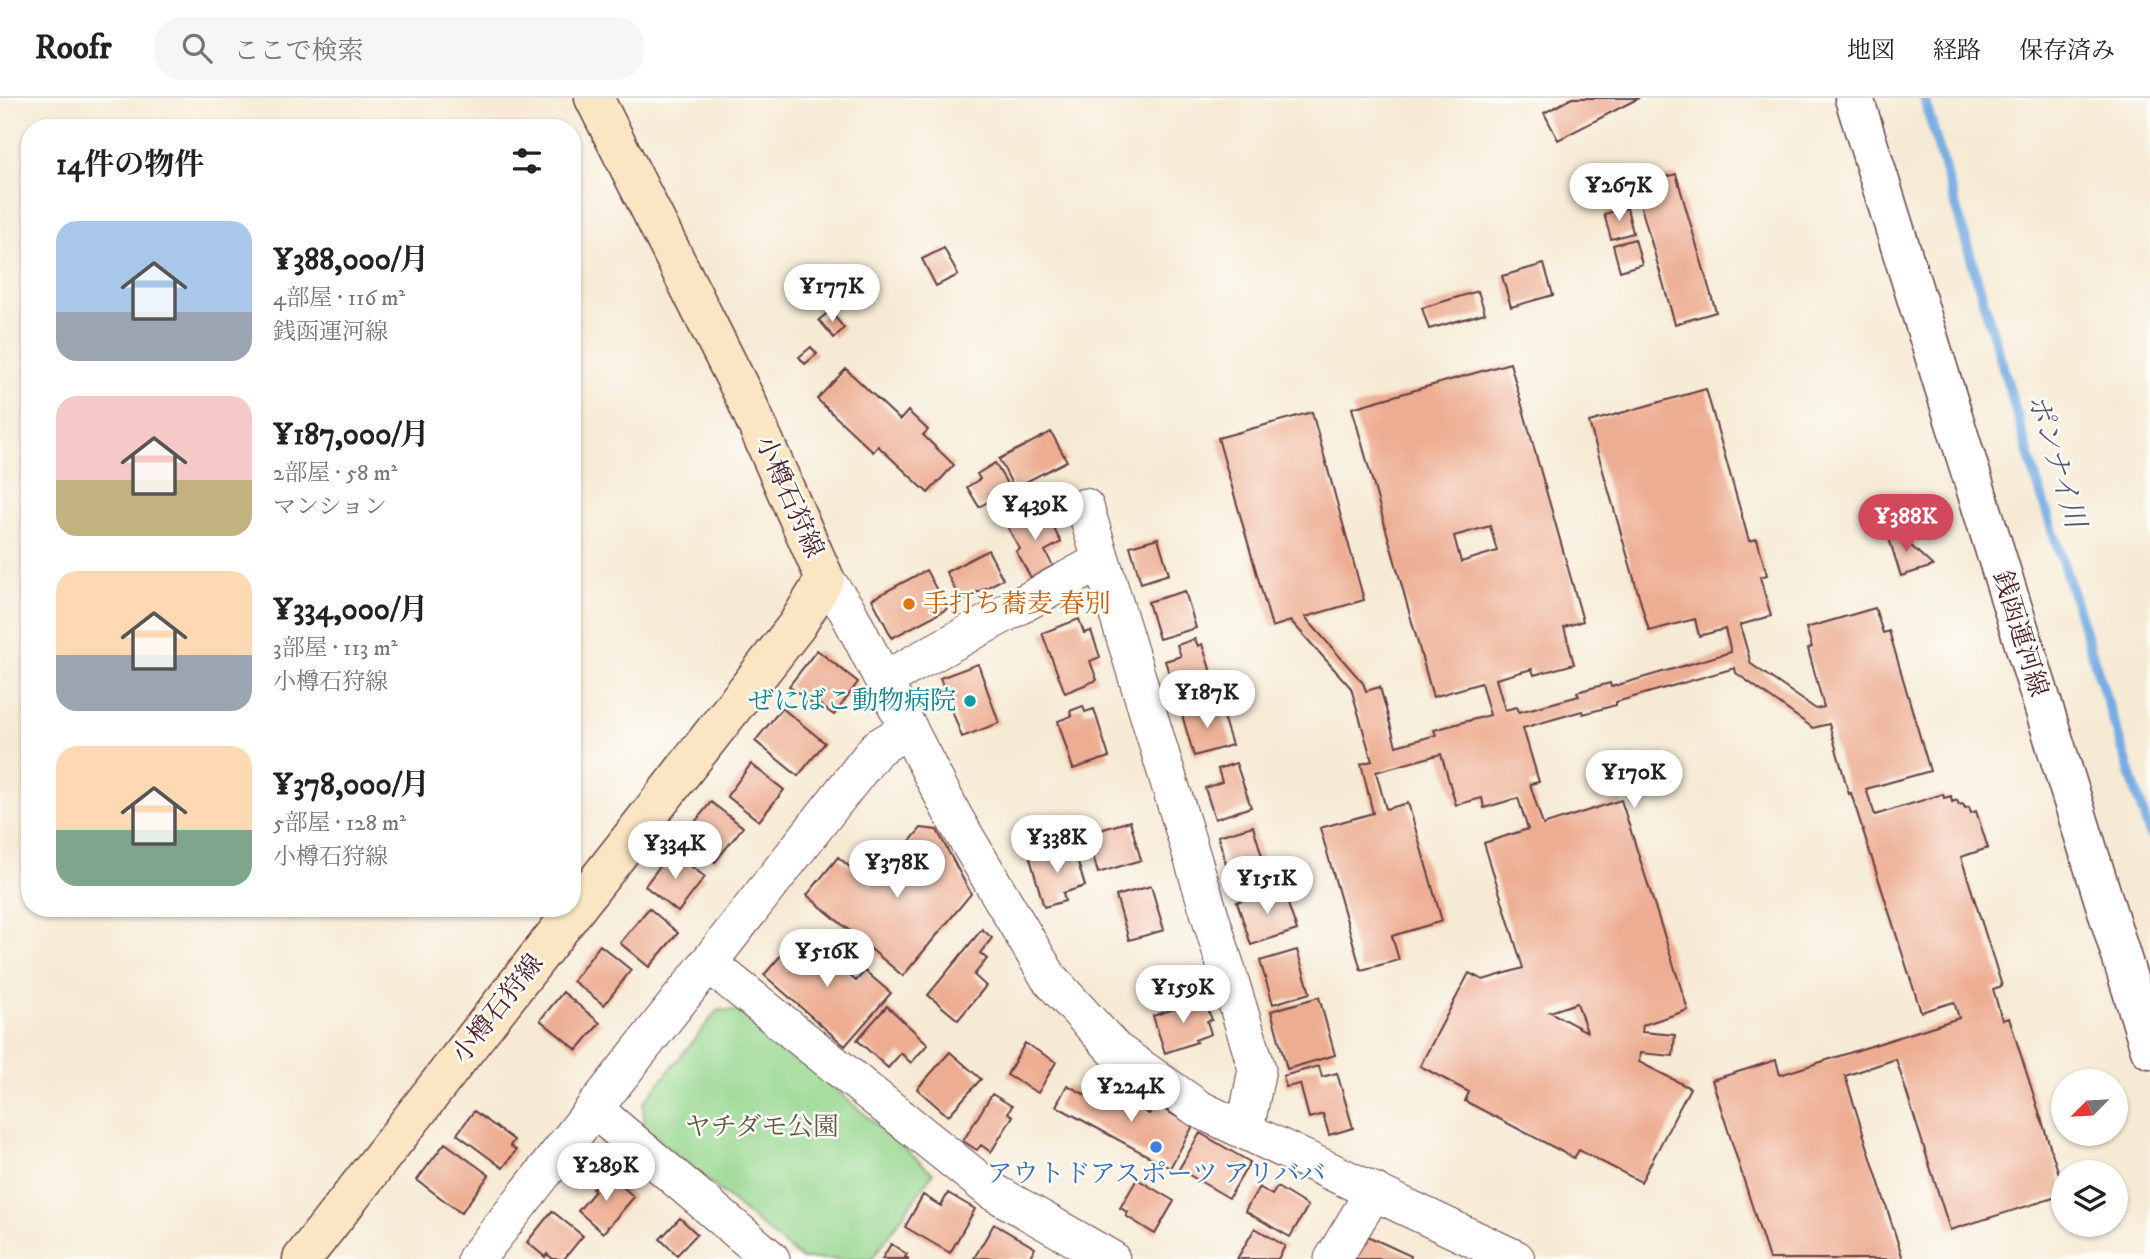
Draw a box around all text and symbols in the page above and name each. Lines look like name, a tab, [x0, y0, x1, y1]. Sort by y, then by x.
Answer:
search box	[154, 17, 644, 80]
text: Roofr	[35, 28, 112, 69]
icon: search	[178, 29, 216, 67]
text: ここで検索	[234, 35, 364, 68]
text: 地図	[1847, 36, 1895, 66]
text: 経路	[1933, 36, 1981, 66]
text: 保存済み	[2019, 36, 2115, 66]
icon: filters	[508, 142, 546, 180]
text: 14件の物件	[56, 147, 204, 184]
pin: ¥267K	[1570, 164, 1668, 223]
text: ¥267K	[1586, 171, 1652, 200]
text: ¥388,000/月	[273, 242, 429, 279]
icon: home	[112, 249, 196, 333]
pin: ¥177K	[783, 264, 881, 324]
text: ¥177K	[800, 272, 864, 301]
text: 4部屋 · 116 m²	[273, 284, 405, 313]
text: 銭函運河線	[273, 318, 388, 347]
water label: ポンナイ川	[2019, 390, 2094, 535]
text: ¥187,000/月	[273, 417, 429, 454]
icon: home	[112, 424, 196, 508]
street label: 小樽石狩線	[747, 431, 831, 563]
text: 2部屋 · 58 m²	[273, 459, 398, 488]
pin: ¥439K	[986, 482, 1084, 542]
text: ¥439K	[1003, 490, 1067, 519]
text: マンション	[273, 493, 387, 522]
pin: ¥388K	[1857, 494, 1955, 554]
text: ¥388K	[1874, 502, 1938, 531]
street label: 銭函運河線	[1985, 567, 2055, 701]
place label: 手打ち蕎麦 春別	[923, 588, 1111, 621]
text: ¥334,000/月	[273, 592, 428, 629]
marker: 手打ち蕎麦 春別	[901, 596, 917, 612]
icon: home	[112, 599, 196, 683]
text: 3部屋 · 113 m²	[273, 634, 397, 663]
text: 小樽石狩線	[273, 668, 388, 697]
pin: ¥187K	[1158, 670, 1256, 730]
text: ¥187K	[1175, 678, 1239, 707]
place label: ぜにばこ動物病院	[748, 685, 956, 718]
marker: ぜにばこ動物病院	[962, 693, 978, 709]
pin: ¥170K	[1585, 750, 1683, 810]
text: ¥170K	[1602, 758, 1666, 787]
text: ¥378,000/月	[273, 767, 430, 804]
icon: home	[112, 774, 196, 858]
text: 5部屋 · 128 m²	[273, 809, 406, 838]
pin: ¥338K	[1008, 816, 1106, 875]
pin: ¥334K	[626, 822, 724, 881]
text: ¥338K	[1027, 823, 1087, 852]
text: ¥334K	[644, 829, 706, 858]
pin: ¥378K	[848, 840, 946, 900]
text: 小樽石狩線	[273, 843, 388, 872]
text: ¥378K	[865, 848, 929, 877]
pin: ¥151K	[1218, 856, 1316, 916]
text: ¥151K	[1237, 864, 1297, 893]
pin: ¥516K	[778, 930, 876, 989]
text: ¥516K	[795, 937, 859, 966]
street label: 小樽石狩線	[445, 948, 551, 1070]
pin: ¥159K	[1134, 965, 1232, 1025]
text: ¥159K	[1152, 973, 1214, 1002]
pin: ¥224K	[1082, 1065, 1180, 1124]
north arrow	[2051, 1069, 2128, 1146]
map controls	[2051, 1069, 2128, 1237]
text: ¥224K	[1097, 1072, 1165, 1101]
park label: ヤチダモ公園	[685, 1111, 839, 1144]
marker: アウトドアスポーツ アリババ	[1148, 1139, 1164, 1155]
pin: ¥289K	[557, 1144, 655, 1203]
text: ¥289K	[573, 1151, 639, 1180]
place label: アウトドアスポーツ アリババ	[987, 1158, 1325, 1191]
button: layers	[2051, 1160, 2128, 1237]

